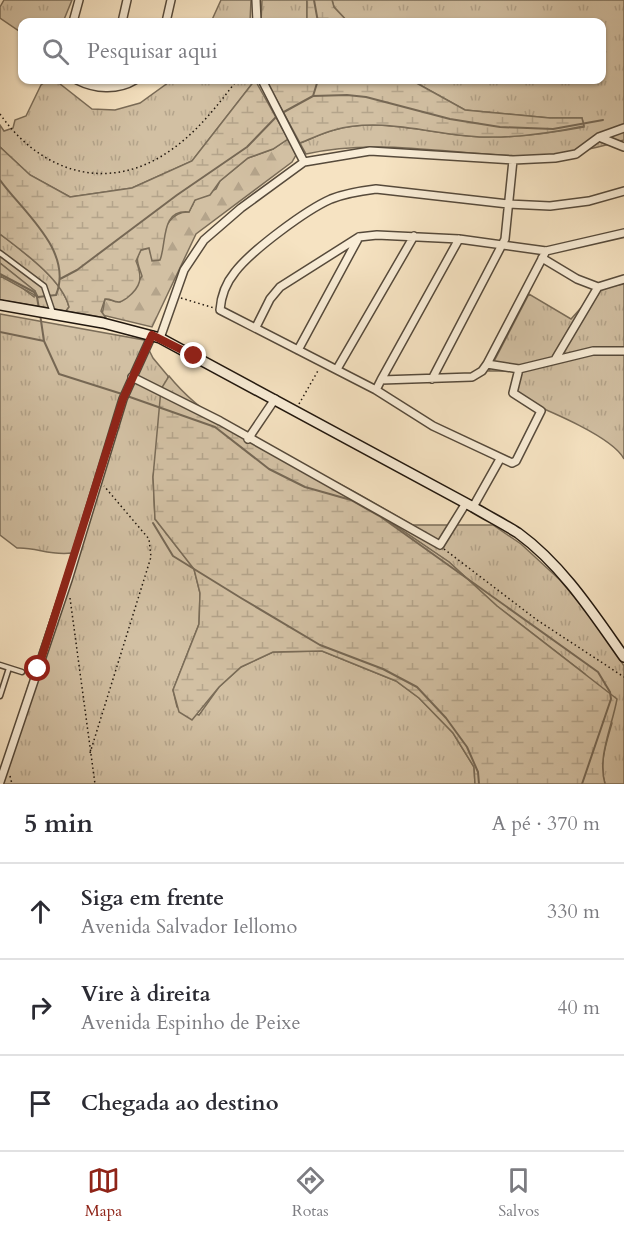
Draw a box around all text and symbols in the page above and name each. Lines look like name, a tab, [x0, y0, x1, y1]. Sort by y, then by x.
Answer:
search box	[18, 18, 606, 84]
icon: search	[39, 35, 72, 68]
text: Pesquisar aqui	[87, 36, 218, 66]
route end	[180, 342, 206, 368]
route start	[24, 655, 50, 681]
text: 5 min	[24, 806, 93, 841]
text: A pé · 370 m	[492, 810, 600, 837]
text: Siga em frente	[81, 883, 224, 913]
icon: ahead	[24, 895, 57, 928]
text: 330 m	[547, 898, 600, 925]
text: Avenida Salvador Iellomo	[81, 913, 297, 940]
text: Vire à direita	[81, 979, 211, 1009]
icon: right	[24, 991, 57, 1024]
text: 40 m	[557, 994, 600, 1021]
text: Avenida Espinho de Peixe	[81, 1009, 301, 1036]
icon: arrive	[24, 1087, 57, 1120]
text: Chegada ao destino	[81, 1088, 279, 1118]
tab: Mapa	[85, 1164, 122, 1222]
tab: Rotas	[292, 1164, 329, 1222]
tab: Salvos	[498, 1164, 539, 1222]

